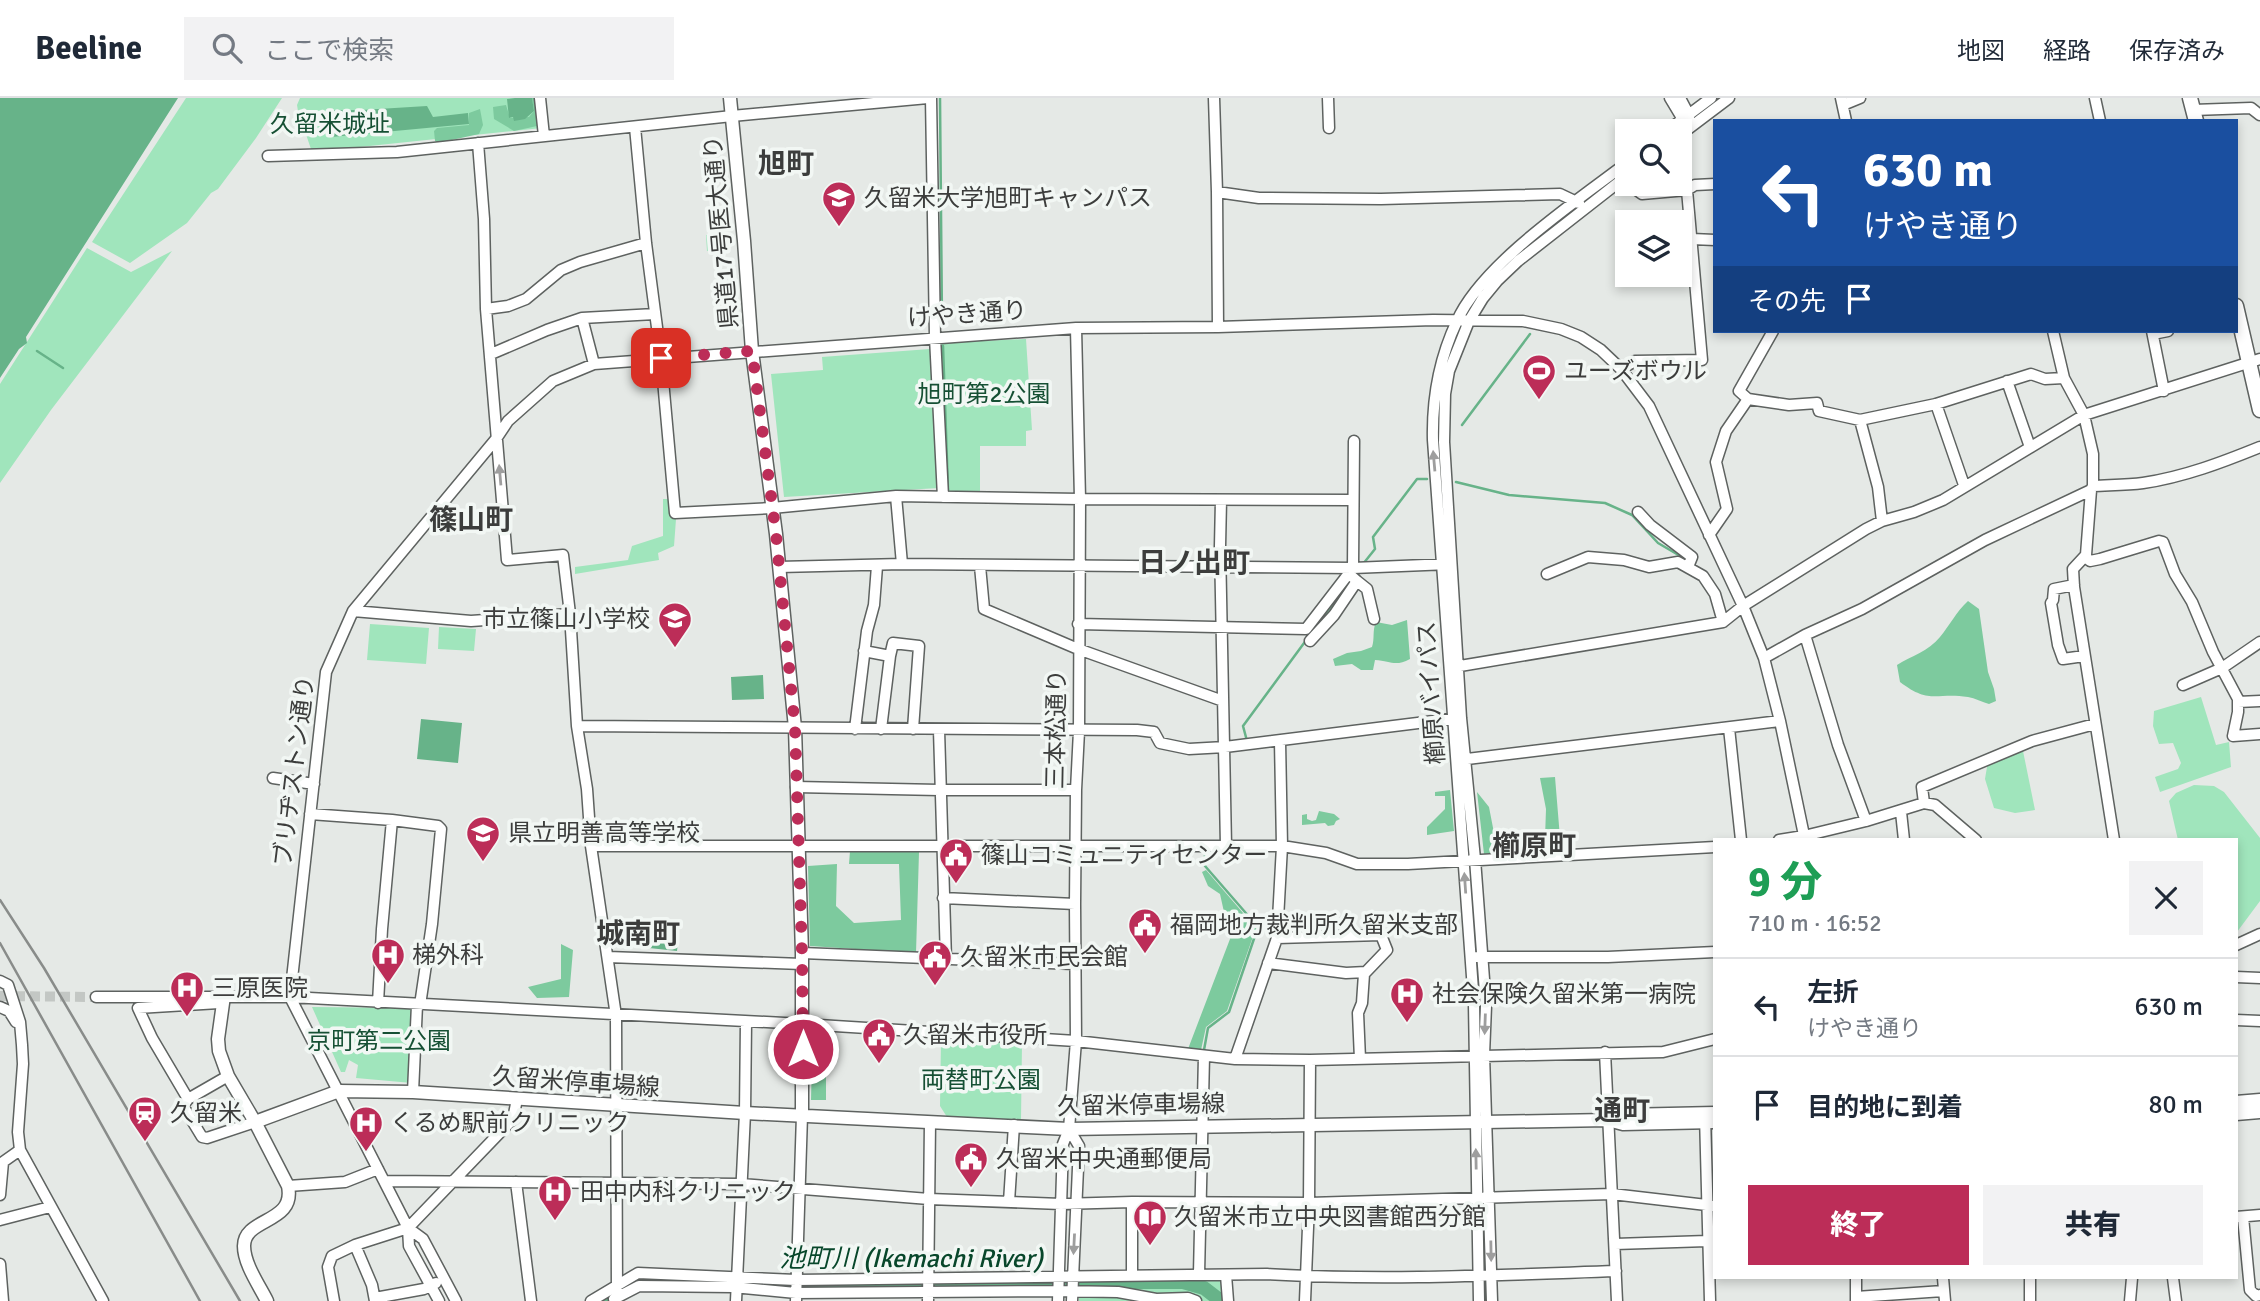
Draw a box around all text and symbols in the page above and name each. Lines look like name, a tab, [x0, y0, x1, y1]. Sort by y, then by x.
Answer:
search box	[184, 17, 674, 80]
text: Beeline	[35, 28, 142, 69]
icon: search	[208, 29, 246, 67]
text: ここで検索	[264, 35, 394, 67]
text: 地図	[1957, 36, 2005, 66]
text: 経路	[2043, 36, 2091, 66]
text: 保存済み	[2129, 36, 2225, 66]
park label: 久留米城址	[270, 109, 390, 139]
map controls	[1615, 119, 1692, 287]
button: search	[1615, 119, 1692, 196]
street label: 県道17号医大通り	[698, 134, 744, 330]
text: 630 m	[1863, 140, 1993, 200]
district label: 旭町	[758, 147, 814, 181]
icon: left	[1748, 147, 1839, 238]
school or university icon: 久留米大学旭町キャンパス	[820, 179, 858, 228]
place label: 久留米大学旭町キャンパス	[864, 183, 1152, 213]
text: けやき通り	[1863, 207, 2023, 246]
button: layers	[1615, 210, 1692, 287]
icon: arrive	[1840, 280, 1878, 318]
text: その先	[1748, 286, 1826, 318]
street label: けやき通り	[906, 295, 1028, 333]
pin	[631, 328, 691, 388]
icon: arrive	[642, 339, 680, 377]
sports icon: ユーズボウル	[1520, 352, 1558, 401]
place label: ユーズボウル	[1564, 356, 1707, 386]
park label: 旭町第2公園	[918, 379, 1050, 409]
one-way arrow	[1428, 450, 1439, 472]
one-way arrow	[494, 464, 505, 486]
district label: 篠山町	[429, 503, 513, 537]
district label: 日ノ出町	[1138, 546, 1250, 580]
school or university icon: 市立篠山小学校	[656, 600, 694, 649]
place label: 市立篠山小学校	[482, 604, 650, 634]
street label: 櫛原バイパス	[1411, 620, 1451, 766]
street label: 三本松通り	[1040, 669, 1072, 789]
street label: ブリヂストン通り	[267, 674, 321, 868]
school or university icon: 県立明善高等学校	[464, 814, 502, 863]
place label: 県立明善高等学校	[508, 818, 700, 848]
district label: 櫛原町	[1492, 829, 1576, 863]
public building icon: 篠山コミュニティセンター	[937, 836, 975, 885]
place label: 篠山コミュニティセンター	[981, 840, 1268, 870]
text: 9 分	[1748, 857, 1822, 908]
button: close	[2129, 861, 2203, 935]
one-way arrow	[1459, 872, 1470, 894]
public building icon: 福岡地方裁判所久留米支部	[1126, 906, 1164, 955]
text: 710 m · 16:52	[1748, 909, 1882, 938]
place label: 福岡地方裁判所久留米支部	[1170, 910, 1458, 940]
district label: 城南町	[596, 917, 680, 951]
hospital icon: 梯外科	[369, 936, 407, 985]
public building icon: 久留米市民会館	[916, 938, 954, 987]
place label: 梯外科	[412, 940, 484, 970]
place label: 久留米市民会館	[960, 942, 1128, 972]
hospital icon: 三原医院	[168, 969, 206, 1018]
place label: 三原医院	[212, 973, 308, 1003]
hospital icon: 社会保険久留米第一病院	[1388, 975, 1426, 1024]
text: 左折	[1807, 977, 1859, 1009]
place label: 社会保険久留米第一病院	[1432, 979, 1696, 1009]
icon: left	[1748, 988, 1786, 1026]
text: 630 m	[2134, 991, 2203, 1023]
position arrow	[766, 1012, 840, 1086]
one-way arrow	[1479, 1013, 1491, 1035]
text: けやき通り	[1807, 1014, 1922, 1043]
public building icon: 久留米市役所	[860, 1016, 898, 1065]
place label: 久留米市役所	[903, 1020, 1047, 1050]
park label: 京町第二公園	[307, 1026, 451, 1056]
street label: 久留米停車場線	[491, 1061, 661, 1103]
park label: 両替町公園	[921, 1065, 1041, 1095]
icon: arrive	[1748, 1086, 1786, 1124]
street label: 久留米停車場線	[1057, 1089, 1225, 1121]
text: 80 m	[2148, 1089, 2203, 1121]
text: 目的地に到着	[1807, 1092, 1963, 1124]
station icon: 久留米	[126, 1094, 164, 1143]
district label: 通町	[1594, 1094, 1650, 1128]
place label: 久留米	[170, 1098, 242, 1128]
hospital icon: くるめ駅前クリニック	[347, 1104, 385, 1153]
place label: くるめ駅前クリニック	[390, 1108, 630, 1138]
public building icon: 久留米中央通郵便局	[952, 1140, 990, 1189]
place label: 久留米中央通郵便局	[996, 1144, 1212, 1174]
one-way arrow	[1470, 1148, 1482, 1170]
hospital icon: 田中内科クリニック	[536, 1173, 574, 1222]
place label: 田中内科クリニック	[580, 1177, 796, 1207]
button: 終了	[1748, 1185, 1969, 1265]
button: 共有	[1983, 1185, 2203, 1265]
library icon: 久留米市立中央図書館西分館	[1131, 1198, 1169, 1247]
place label: 久留米市立中央図書館西分館	[1174, 1202, 1486, 1232]
one-way arrow	[1069, 1233, 1080, 1255]
one-way arrow	[1485, 1240, 1496, 1262]
water label: 池町川 (Ikemachi River)	[779, 1243, 1044, 1275]

